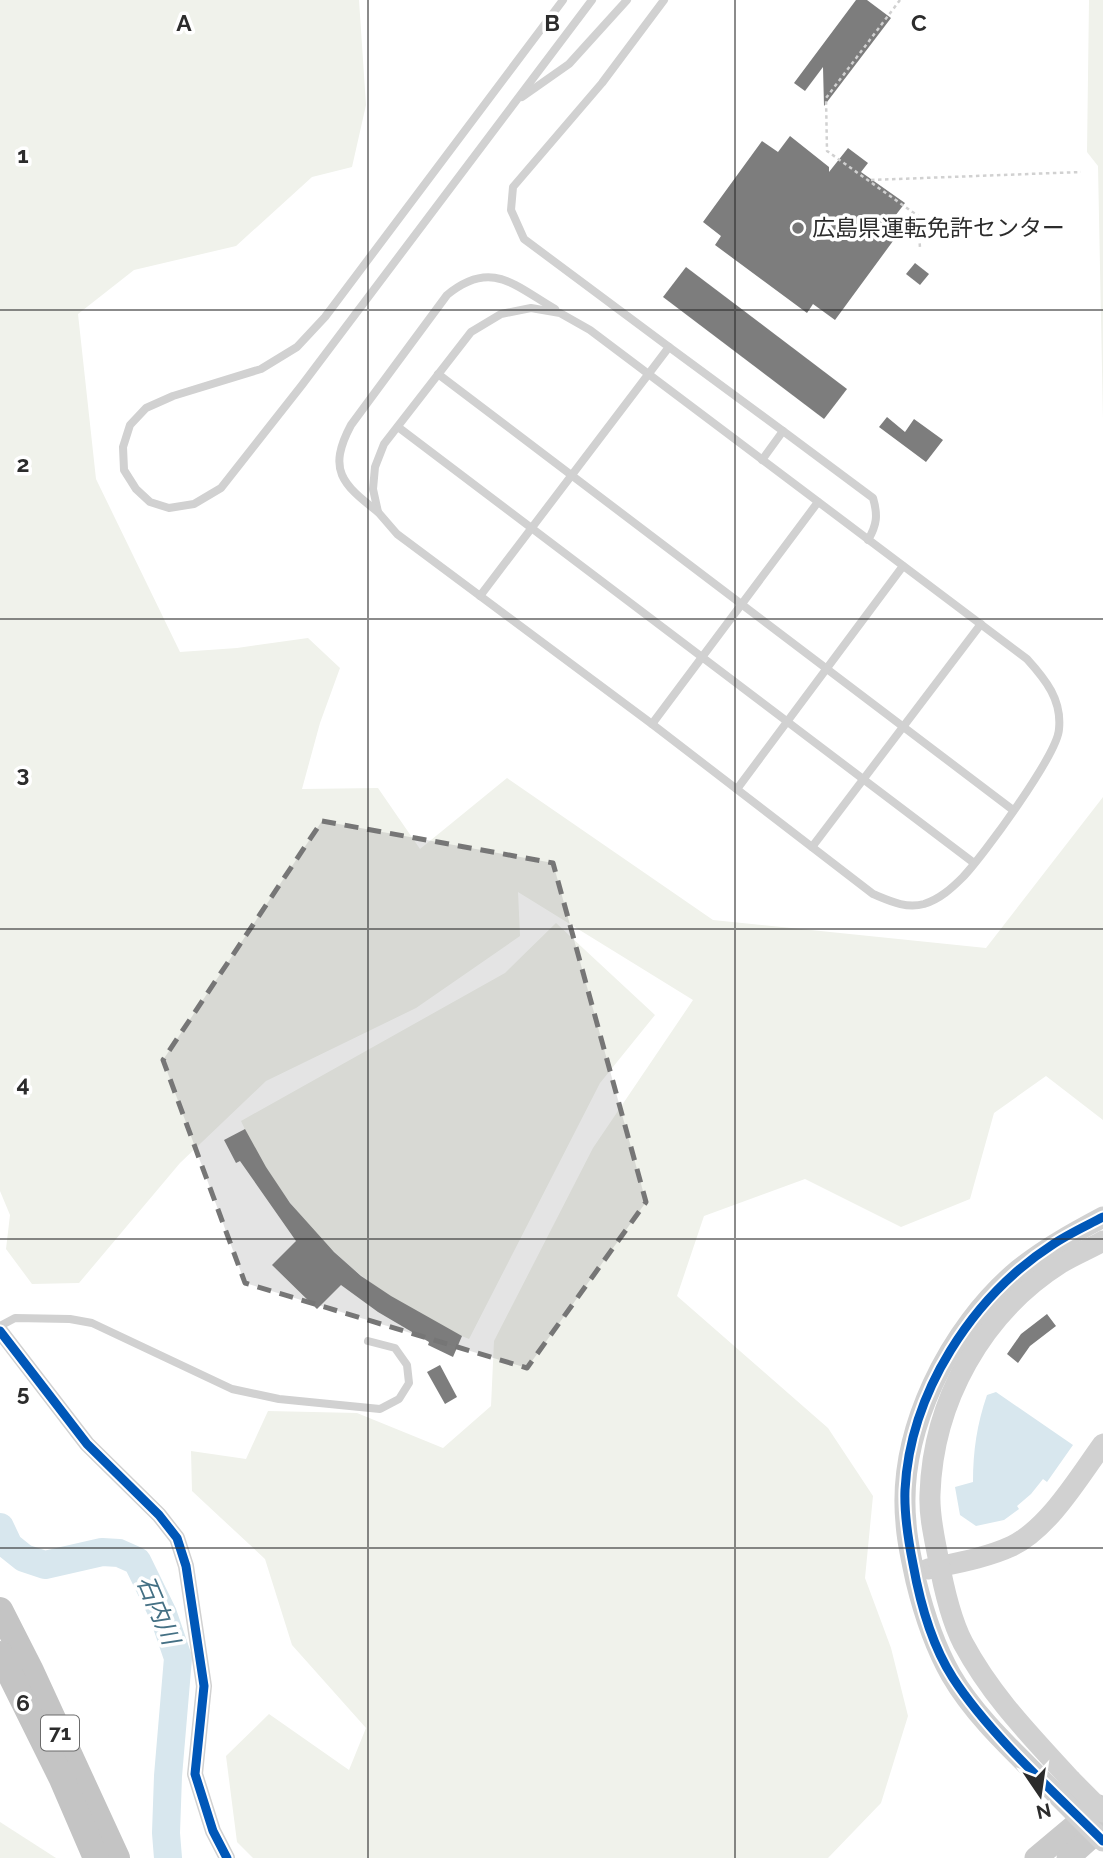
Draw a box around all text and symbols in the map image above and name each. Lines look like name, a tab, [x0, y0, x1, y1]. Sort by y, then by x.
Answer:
text: A	[176, 9, 192, 36]
text: B	[544, 9, 560, 36]
text: C	[911, 9, 927, 36]
text: 1	[17, 141, 29, 168]
place label: 広島県運転免許センター	[812, 214, 1065, 241]
marker: 広島県運転免許センター	[790, 220, 806, 236]
text: 2	[17, 450, 29, 477]
text: 3	[17, 760, 29, 787]
text: 4	[16, 1070, 30, 1097]
text: 5	[17, 1379, 30, 1406]
water label: 石内川	[131, 1571, 187, 1651]
text: 6	[16, 1689, 30, 1716]
road number: 71	[41, 1716, 79, 1750]
north arrow	[1005, 1760, 1075, 1830]
text: N	[1034, 1799, 1053, 1824]

